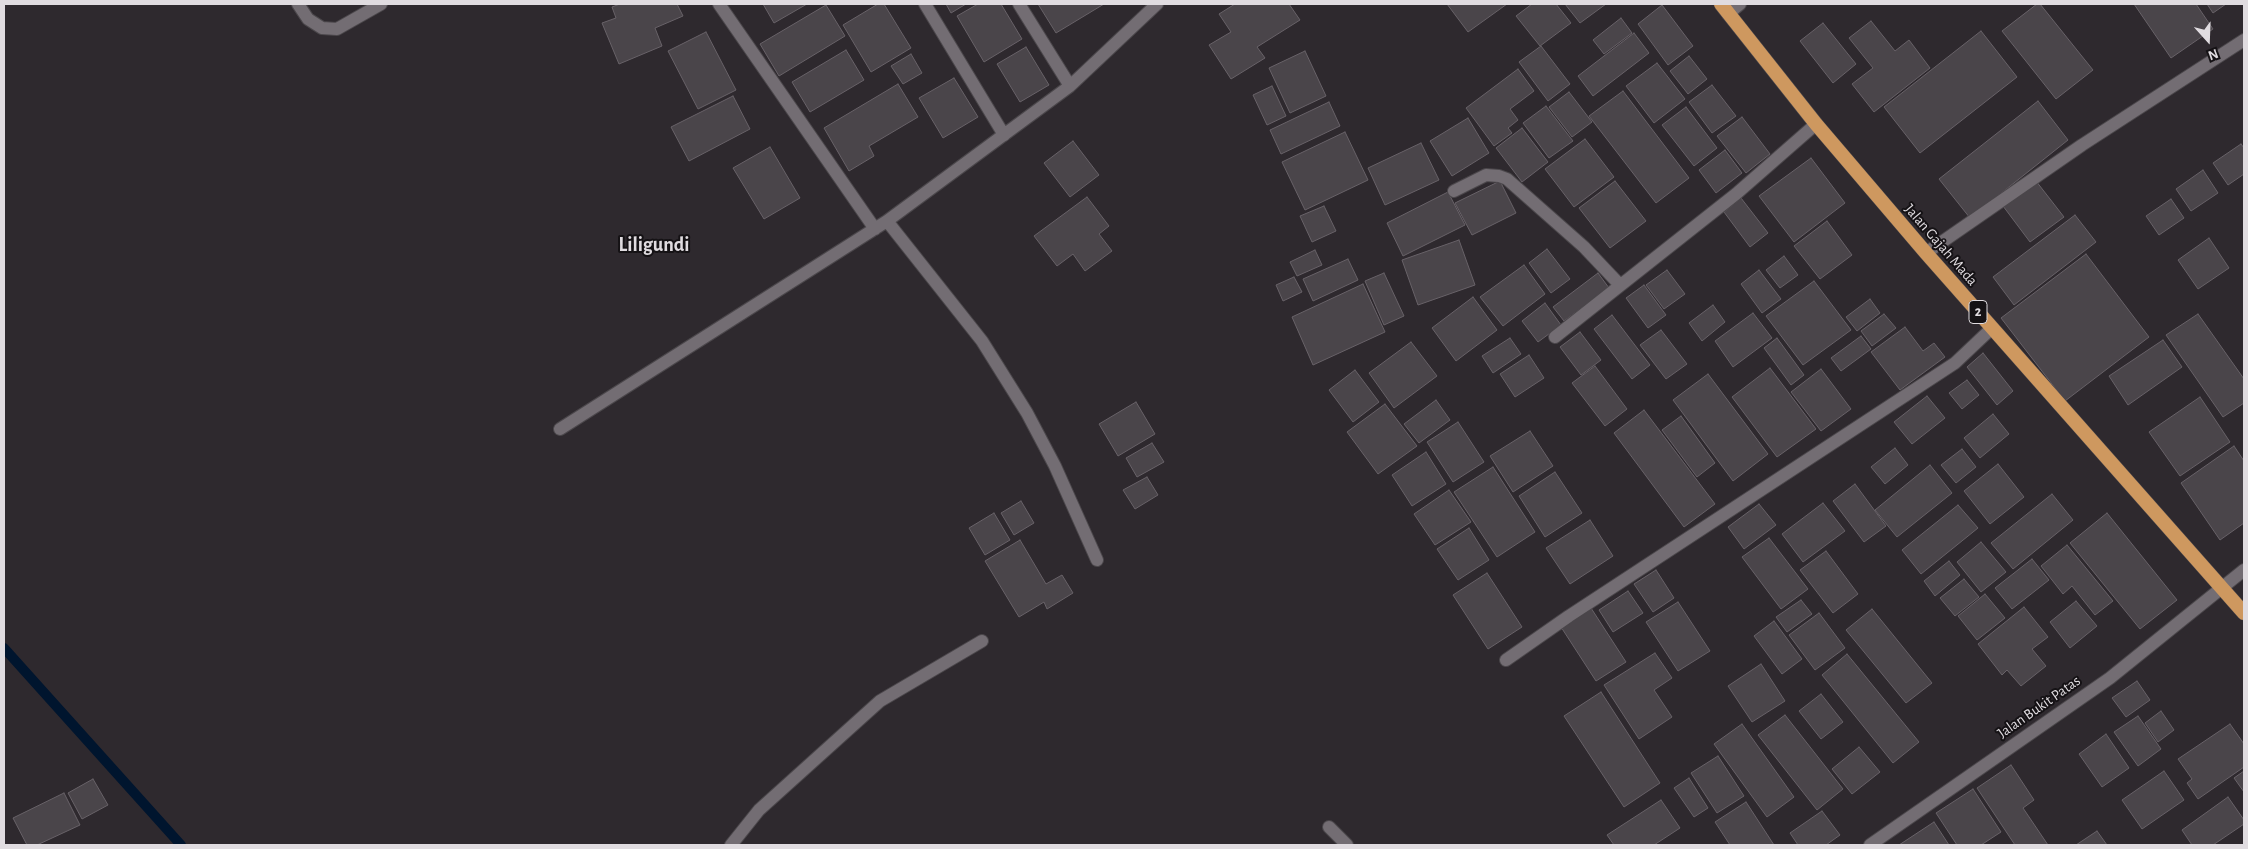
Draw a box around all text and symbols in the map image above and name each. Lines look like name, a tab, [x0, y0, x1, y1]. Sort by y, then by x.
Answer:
north arrow	[2183, 15, 2233, 65]
text: N	[2206, 46, 2220, 62]
street label: Jalan Gajah Mada	[1901, 201, 1981, 289]
district label: Liligundi	[619, 233, 689, 257]
road number: 2	[1969, 300, 1987, 324]
street label: Jalan Bukit Patas	[1994, 672, 2084, 742]

